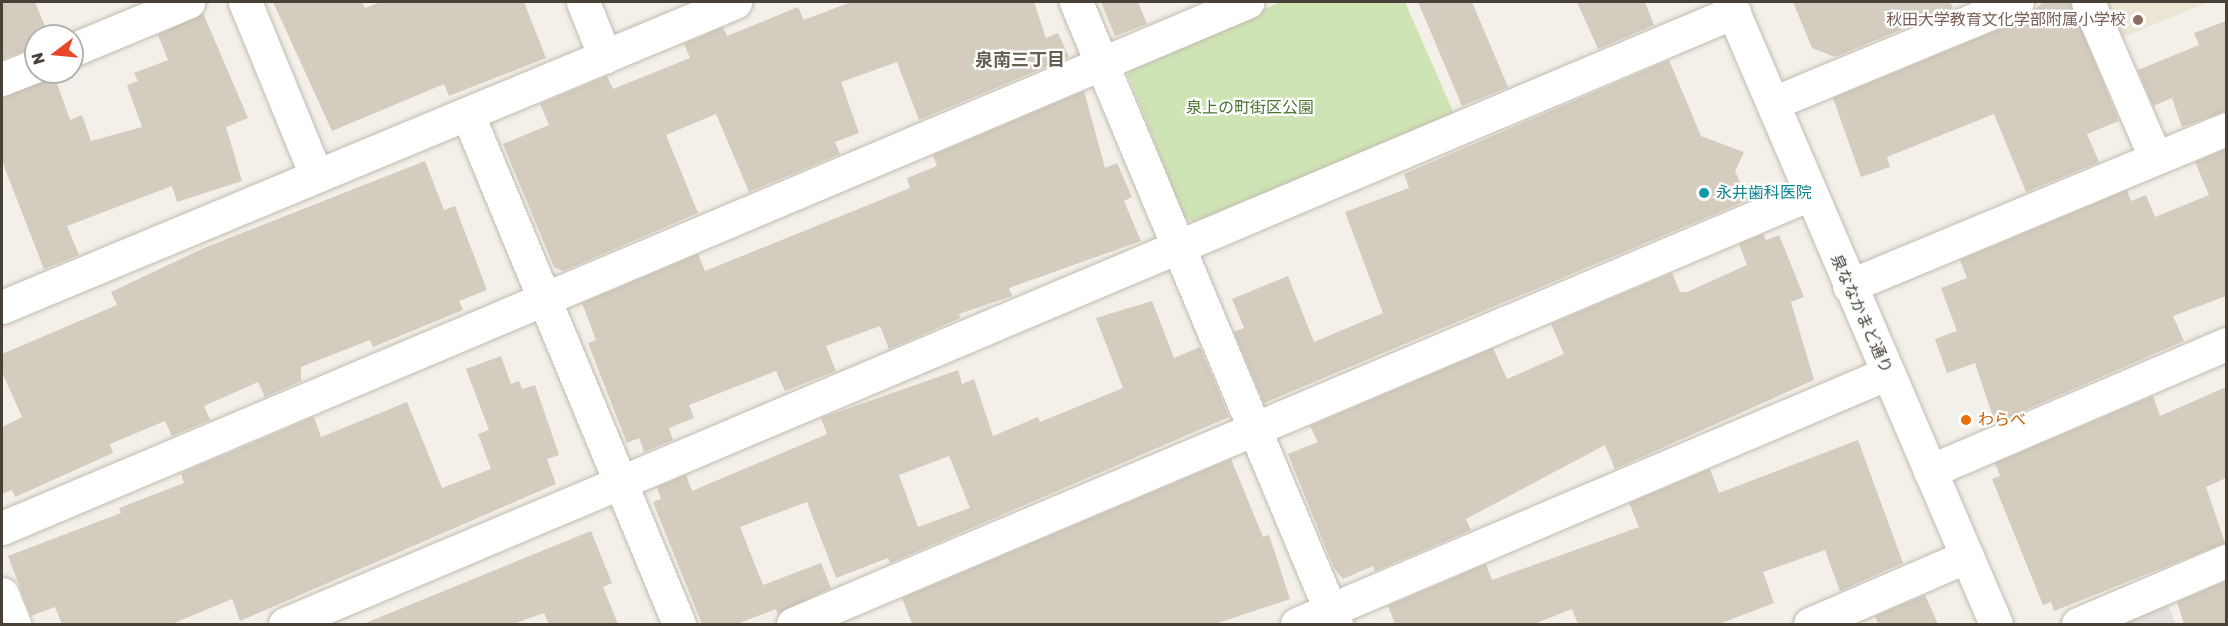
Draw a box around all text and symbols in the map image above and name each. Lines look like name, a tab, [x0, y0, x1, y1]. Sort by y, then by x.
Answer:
place label: 秋田大学教育文化学部附属小学校	[1886, 10, 2126, 30]
marker: 秋田大学教育文化学部附属小学校	[2131, 13, 2145, 27]
north arrow	[24, 24, 84, 84]
district label: 泉南三丁目	[975, 49, 1065, 71]
text: N	[27, 50, 49, 67]
park label: 泉上の町街区公園	[1186, 98, 1314, 118]
place label: 永井歯科医院	[1716, 183, 1812, 203]
marker: 永井歯科医院	[1697, 186, 1711, 200]
street label: 泉ななかまど通り	[1826, 252, 1896, 376]
place label: わらべ	[1978, 410, 2026, 430]
marker: わらべ	[1959, 413, 1973, 427]

